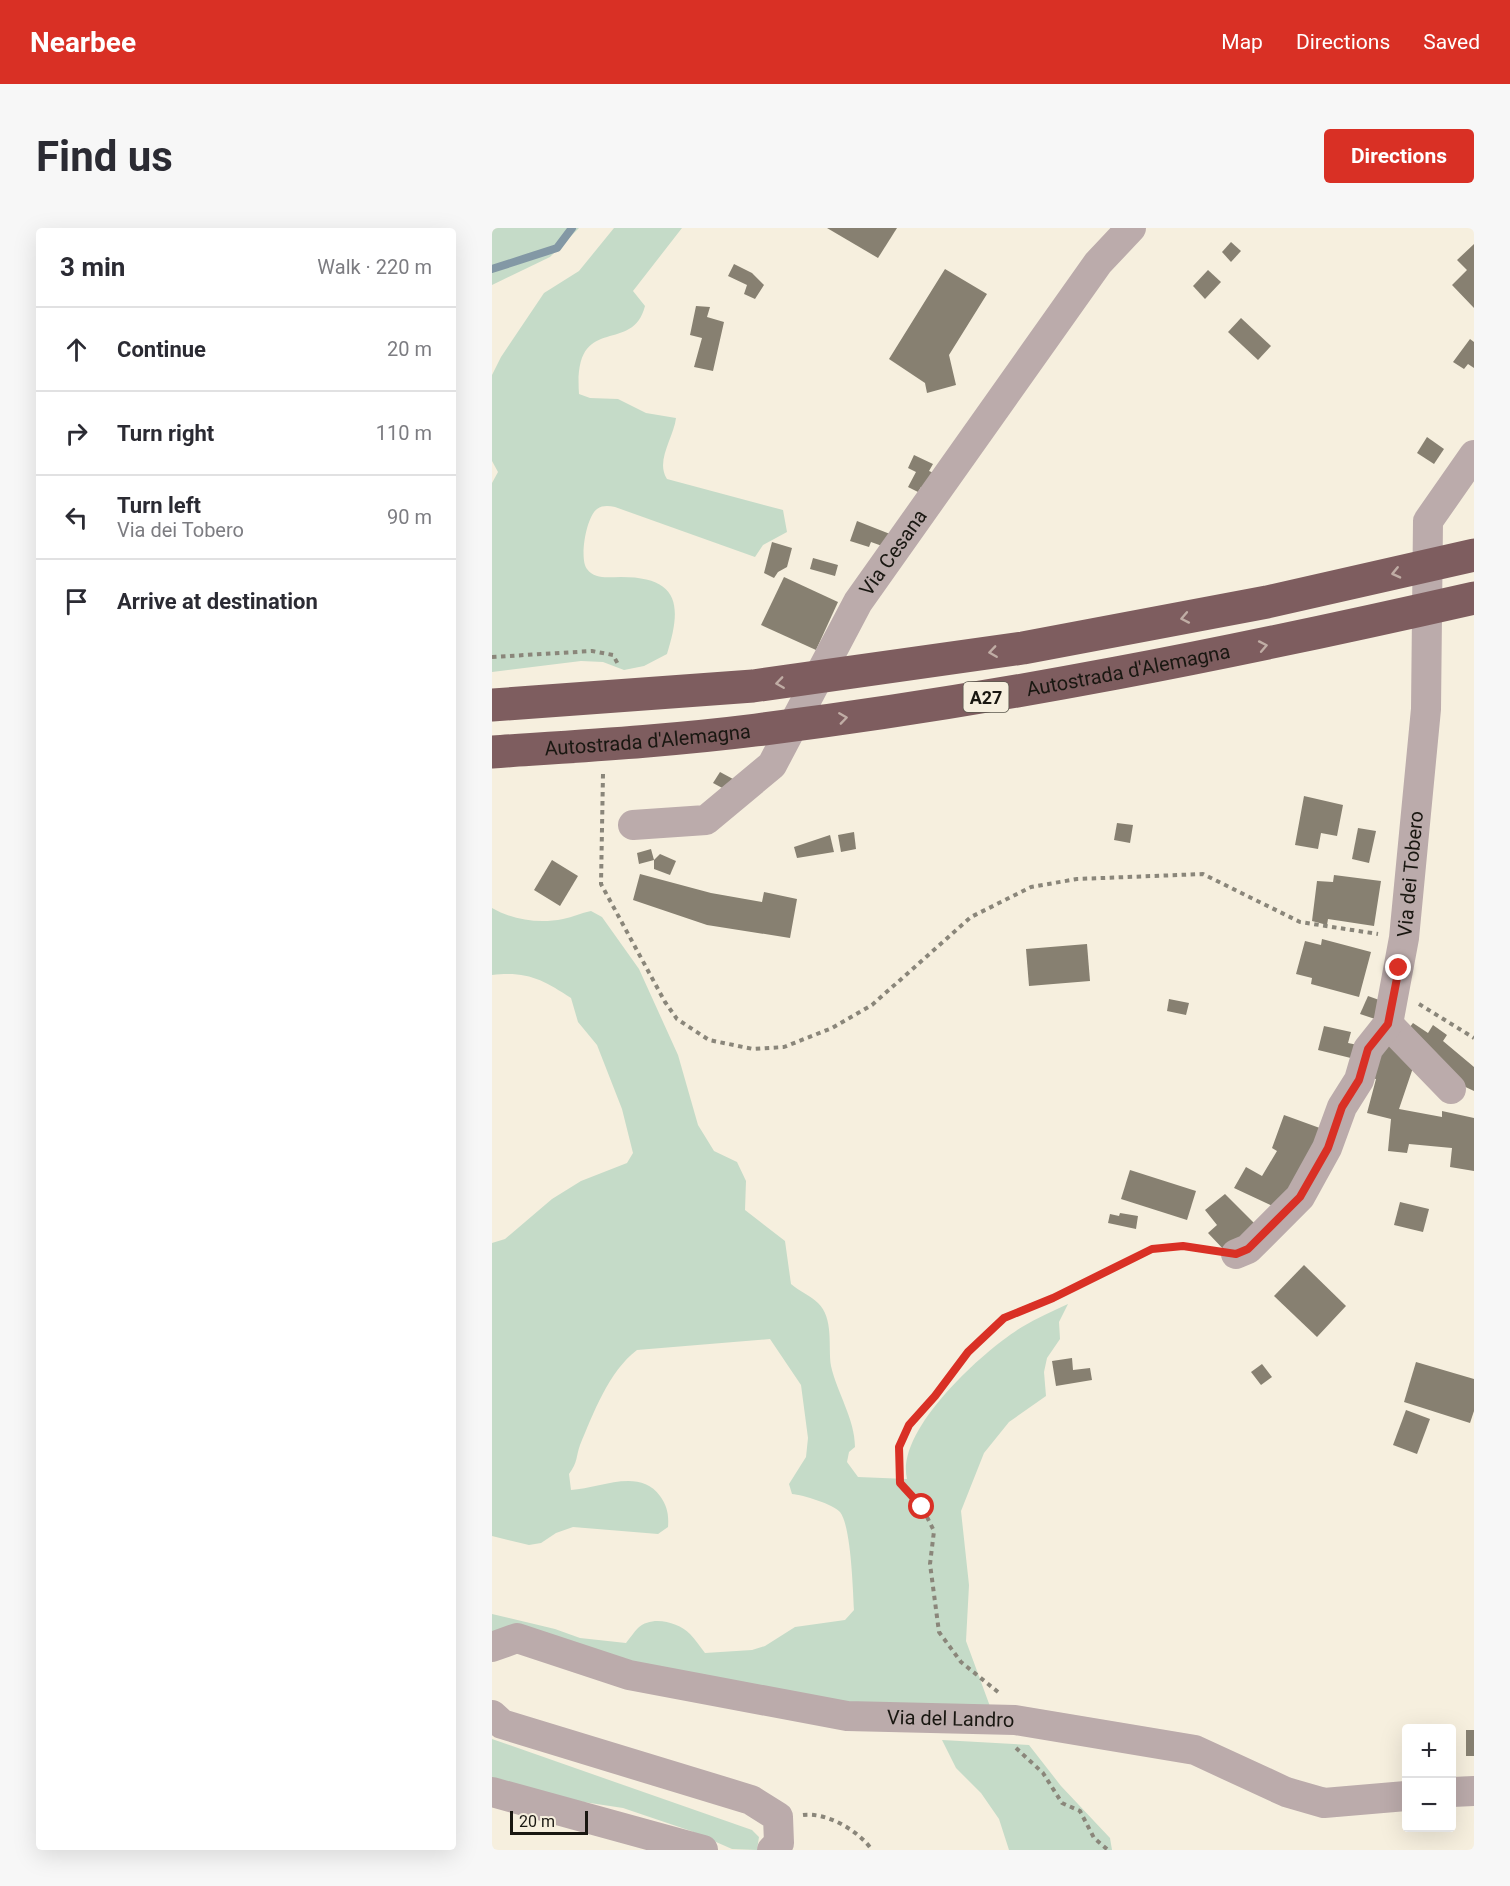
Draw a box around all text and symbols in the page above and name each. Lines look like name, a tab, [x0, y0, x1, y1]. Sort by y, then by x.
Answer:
text: Nearbee	[30, 26, 136, 59]
text: Map	[1221, 30, 1263, 54]
text: Directions	[1296, 30, 1390, 54]
text: Saved	[1423, 30, 1480, 54]
button: Directions	[1324, 129, 1474, 183]
text: Find us	[36, 132, 173, 181]
text: 3 min	[60, 252, 125, 282]
text: Walk · 220 m	[317, 255, 432, 279]
icon: ahead	[60, 333, 93, 366]
text: Continue	[117, 337, 206, 362]
text: 20 m	[387, 337, 432, 361]
icon: right	[60, 417, 93, 450]
text: Turn right	[117, 421, 214, 446]
text: 110 m	[376, 421, 432, 445]
text: Turn left	[117, 493, 201, 518]
icon: left	[60, 501, 93, 534]
text: 90 m	[387, 505, 432, 529]
street label: Via Cesana	[854, 505, 932, 600]
text: Via dei Tobero	[117, 518, 244, 542]
one-way arrow	[1392, 565, 1402, 578]
icon: arrive	[60, 585, 93, 618]
text: Arrive at destination	[117, 589, 318, 614]
one-way arrow	[1181, 611, 1191, 624]
street label: Autostrada d'Alemagna	[1025, 639, 1232, 701]
one-way arrow	[1257, 640, 1267, 653]
one-way arrow	[989, 646, 998, 658]
one-way arrow	[775, 676, 784, 688]
road number: A27	[964, 682, 1008, 712]
one-way arrow	[838, 712, 847, 724]
street label: Autostrada d'Alemagna	[544, 719, 752, 760]
street label: Via dei Tobero	[1392, 810, 1428, 938]
route end	[1385, 954, 1411, 980]
route start	[908, 1493, 934, 1519]
street label: Via del Landro	[887, 1705, 1014, 1732]
map controls	[1402, 1724, 1456, 1832]
button: +	[1402, 1724, 1456, 1778]
button: −	[1402, 1778, 1456, 1832]
scale bar	[510, 1808, 588, 1836]
text: 20 m	[519, 1812, 555, 1831]

